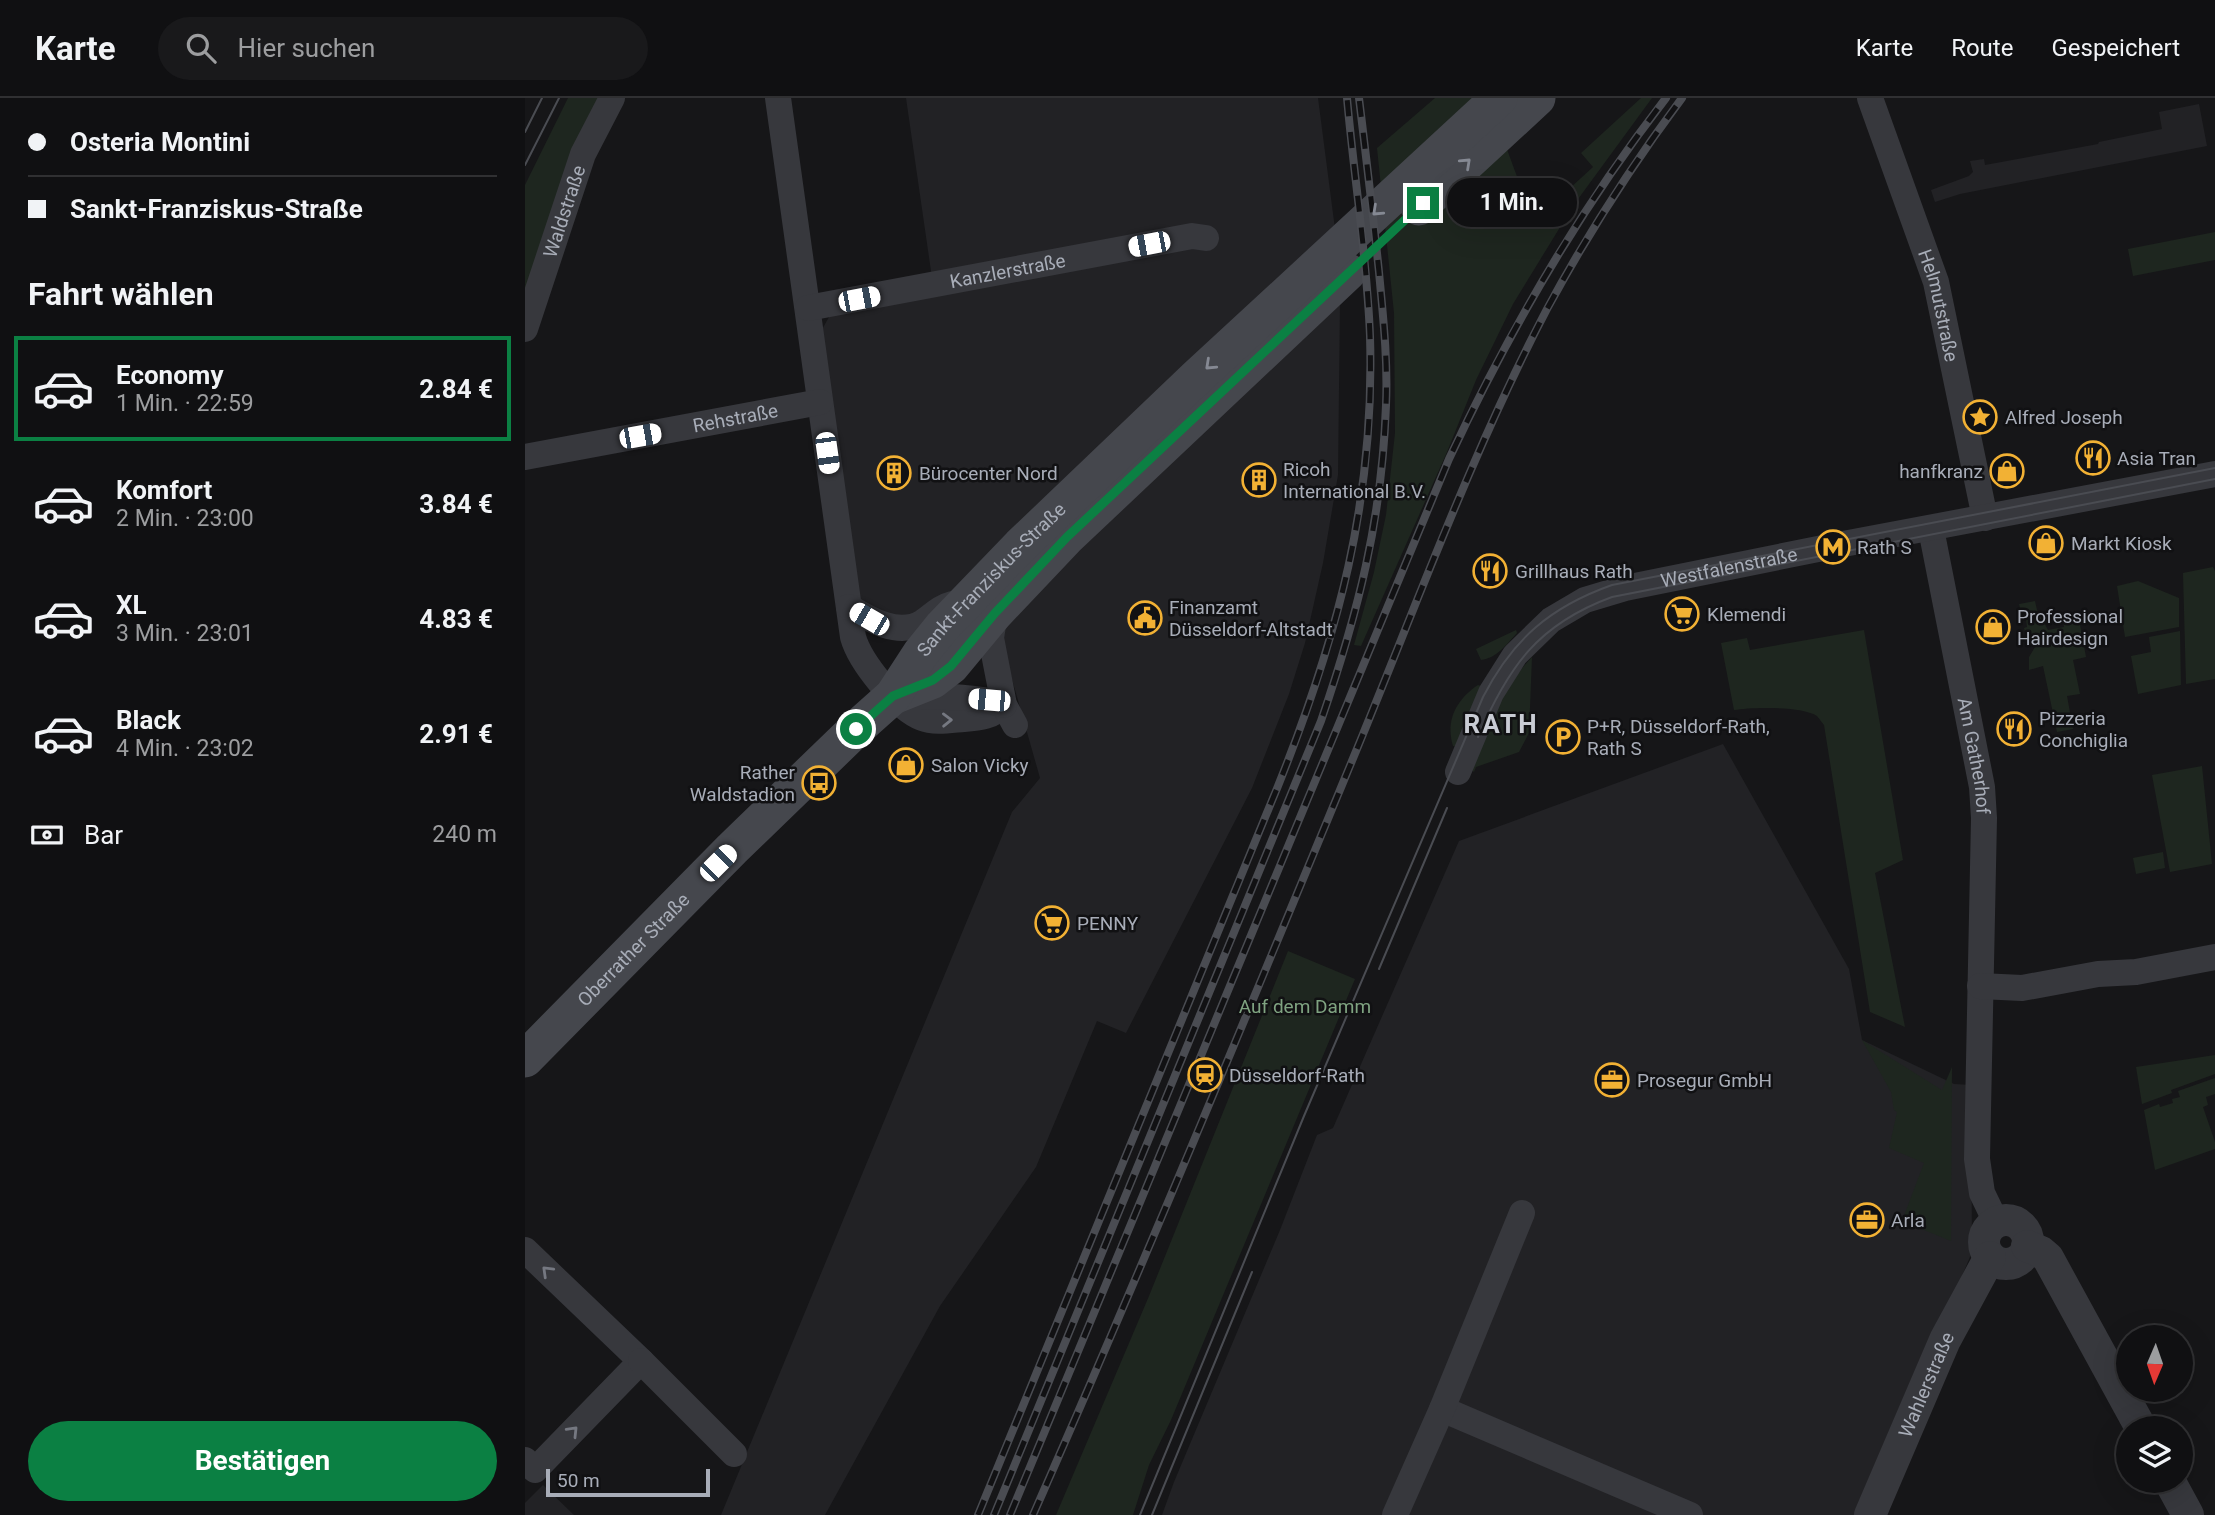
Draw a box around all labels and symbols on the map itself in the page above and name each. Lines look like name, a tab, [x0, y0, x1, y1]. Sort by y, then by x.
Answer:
one-way arrow	[1458, 159, 1471, 171]
street label: Waldstraße	[538, 162, 590, 261]
callout: 1 Min.	[1447, 178, 1577, 228]
route end	[1407, 187, 1439, 219]
one-way arrow	[1372, 203, 1385, 215]
car	[1127, 230, 1172, 258]
street label: Helmutstraße	[1914, 246, 1964, 364]
street label: Kanzlerstraße	[948, 248, 1067, 293]
car	[837, 285, 882, 313]
one-way arrow	[1205, 357, 1218, 370]
place icon: Alfred Joseph	[1961, 398, 1999, 436]
street label: Rehstraße	[691, 399, 780, 437]
place label: Alfred Joseph	[2005, 406, 2123, 429]
car	[618, 422, 663, 450]
car	[814, 431, 841, 475]
restaurant icon: Asia Tran	[2074, 439, 2112, 477]
place label: Asia Tran	[2117, 447, 2196, 470]
shop icon: hanfkranz	[1988, 452, 2026, 490]
building icon: Bürocenter Nord	[875, 454, 913, 492]
place label: Ricoh International B.V.	[1283, 458, 1426, 503]
place label: hanfkranz	[1899, 460, 1983, 483]
building icon: Ricoh International B.V.	[1240, 461, 1278, 499]
place label: Bürocenter Nord	[919, 462, 1058, 485]
street label: Sankt-Franziskus-Straße	[912, 497, 1070, 661]
shop icon: Markt Kiosk	[2027, 524, 2065, 562]
metro station icon: Rath S	[1814, 528, 1852, 566]
place label: Markt Kiosk	[2071, 532, 2172, 555]
place label: Rath S	[1857, 536, 1912, 559]
street label: Westfalenstraße	[1659, 542, 1799, 592]
restaurant icon: Grillhaus Rath	[1471, 552, 1509, 590]
place label: Grillhaus Rath	[1515, 560, 1633, 583]
supermarket icon: Klemendi	[1663, 595, 1701, 633]
place label: Finanzamt Düsseldorf-Altstadt	[1169, 596, 1333, 641]
car	[846, 599, 893, 639]
public building icon: Finanzamt Düsseldorf-Altstadt	[1126, 599, 1164, 637]
place label: Klemendi	[1707, 603, 1786, 626]
place label: Professional Hairdesign	[2017, 605, 2123, 650]
shop icon: Professional Hairdesign	[1974, 608, 2012, 646]
car	[968, 688, 1011, 712]
street label: Am Gatherhof	[1953, 695, 1995, 815]
place label: Pizzeria Conchiglia	[2039, 707, 2128, 752]
district label: RATH	[1463, 709, 1539, 739]
restaurant icon: Pizzeria Conchiglia	[1995, 710, 2033, 748]
one-way arrow	[942, 712, 952, 728]
route start	[840, 713, 872, 745]
place label: P+R, Düsseldorf-Rath, Rath S	[1587, 715, 1770, 760]
parking icon: P+R, Düsseldorf-Rath, Rath S	[1544, 718, 1582, 756]
shop icon: Salon Vicky	[887, 746, 925, 784]
place label: Salon Vicky	[931, 754, 1029, 777]
place label: Rather Waldstadion	[690, 761, 796, 806]
bus stop icon: Rather Waldstadion	[800, 764, 838, 802]
car	[696, 841, 741, 885]
street label: Oberrather Straße	[572, 888, 694, 1011]
supermarket icon: PENNY	[1033, 904, 1071, 942]
place label: PENNY	[1077, 912, 1139, 935]
park label: Auf dem Damm	[1239, 995, 1371, 1018]
station icon: Düsseldorf-Rath	[1186, 1056, 1224, 1094]
office icon: Prosegur GmbH	[1593, 1061, 1631, 1099]
place label: Düsseldorf-Rath	[1229, 1064, 1365, 1087]
place label: Prosegur GmbH	[1637, 1069, 1772, 1092]
office icon: Arla	[1848, 1201, 1886, 1239]
place label: Arla	[1891, 1209, 1925, 1232]
one-way arrow	[542, 1266, 555, 1279]
north arrow	[2116, 1325, 2193, 1402]
street label: Wahlerstraße	[1893, 1328, 1959, 1441]
one-way arrow	[564, 1426, 577, 1439]
scale bar	[546, 1466, 711, 1498]

